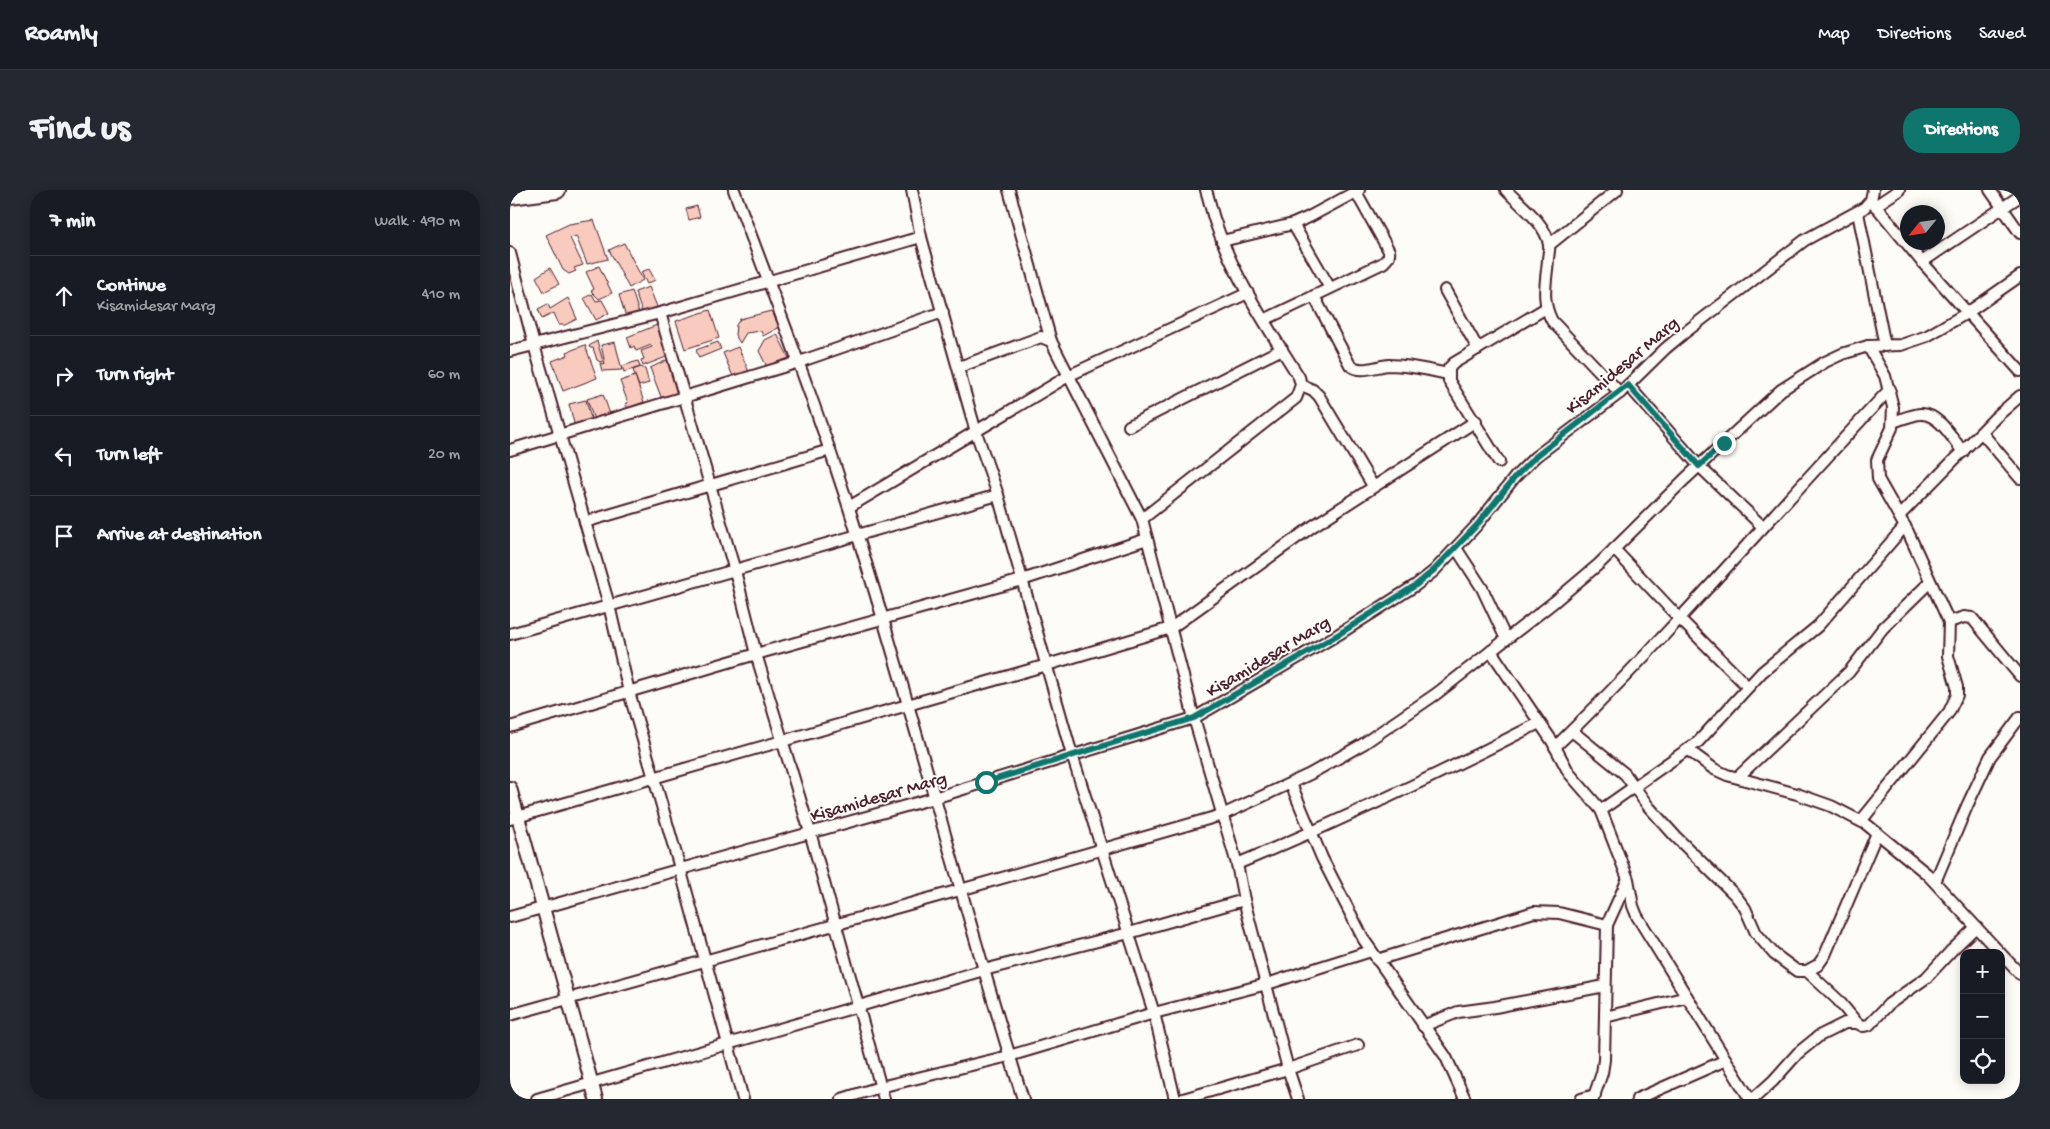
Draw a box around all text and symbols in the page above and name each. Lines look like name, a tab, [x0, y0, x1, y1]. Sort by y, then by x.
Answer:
text: Roamly	[25, 20, 98, 49]
text: Map	[1818, 24, 1850, 45]
text: Directions	[1878, 24, 1951, 45]
text: Saved	[1979, 24, 2025, 45]
button: Directions	[1903, 108, 2020, 153]
text: Find us	[30, 110, 130, 151]
north arrow	[1900, 205, 1945, 250]
text: 7 min	[50, 210, 95, 235]
text: Walk · 490 m	[374, 213, 460, 232]
text: Continue	[97, 275, 166, 298]
icon: ahead	[50, 282, 78, 310]
text: 410 m	[422, 286, 460, 305]
text: Kisamidesar Marg	[97, 298, 216, 317]
street label: Kisamidesar Marg	[1562, 313, 1685, 421]
icon: right	[50, 362, 78, 390]
text: Turn right	[97, 364, 173, 387]
text: 60 m	[428, 366, 460, 385]
route end	[1713, 432, 1736, 455]
icon: left	[50, 442, 78, 470]
text: Turn left	[97, 444, 161, 467]
text: 20 m	[428, 446, 460, 465]
icon: arrive	[50, 522, 78, 550]
text: Arrive at destination	[97, 524, 261, 547]
street label: Kisamidesar Marg	[1203, 612, 1335, 704]
street label: Kisamidesar Marg	[808, 768, 950, 829]
route start	[975, 771, 998, 794]
map controls	[1960, 949, 2005, 1084]
button: +	[1960, 949, 2005, 994]
button: −	[1960, 994, 2005, 1039]
button: locate	[1960, 1039, 2005, 1084]

